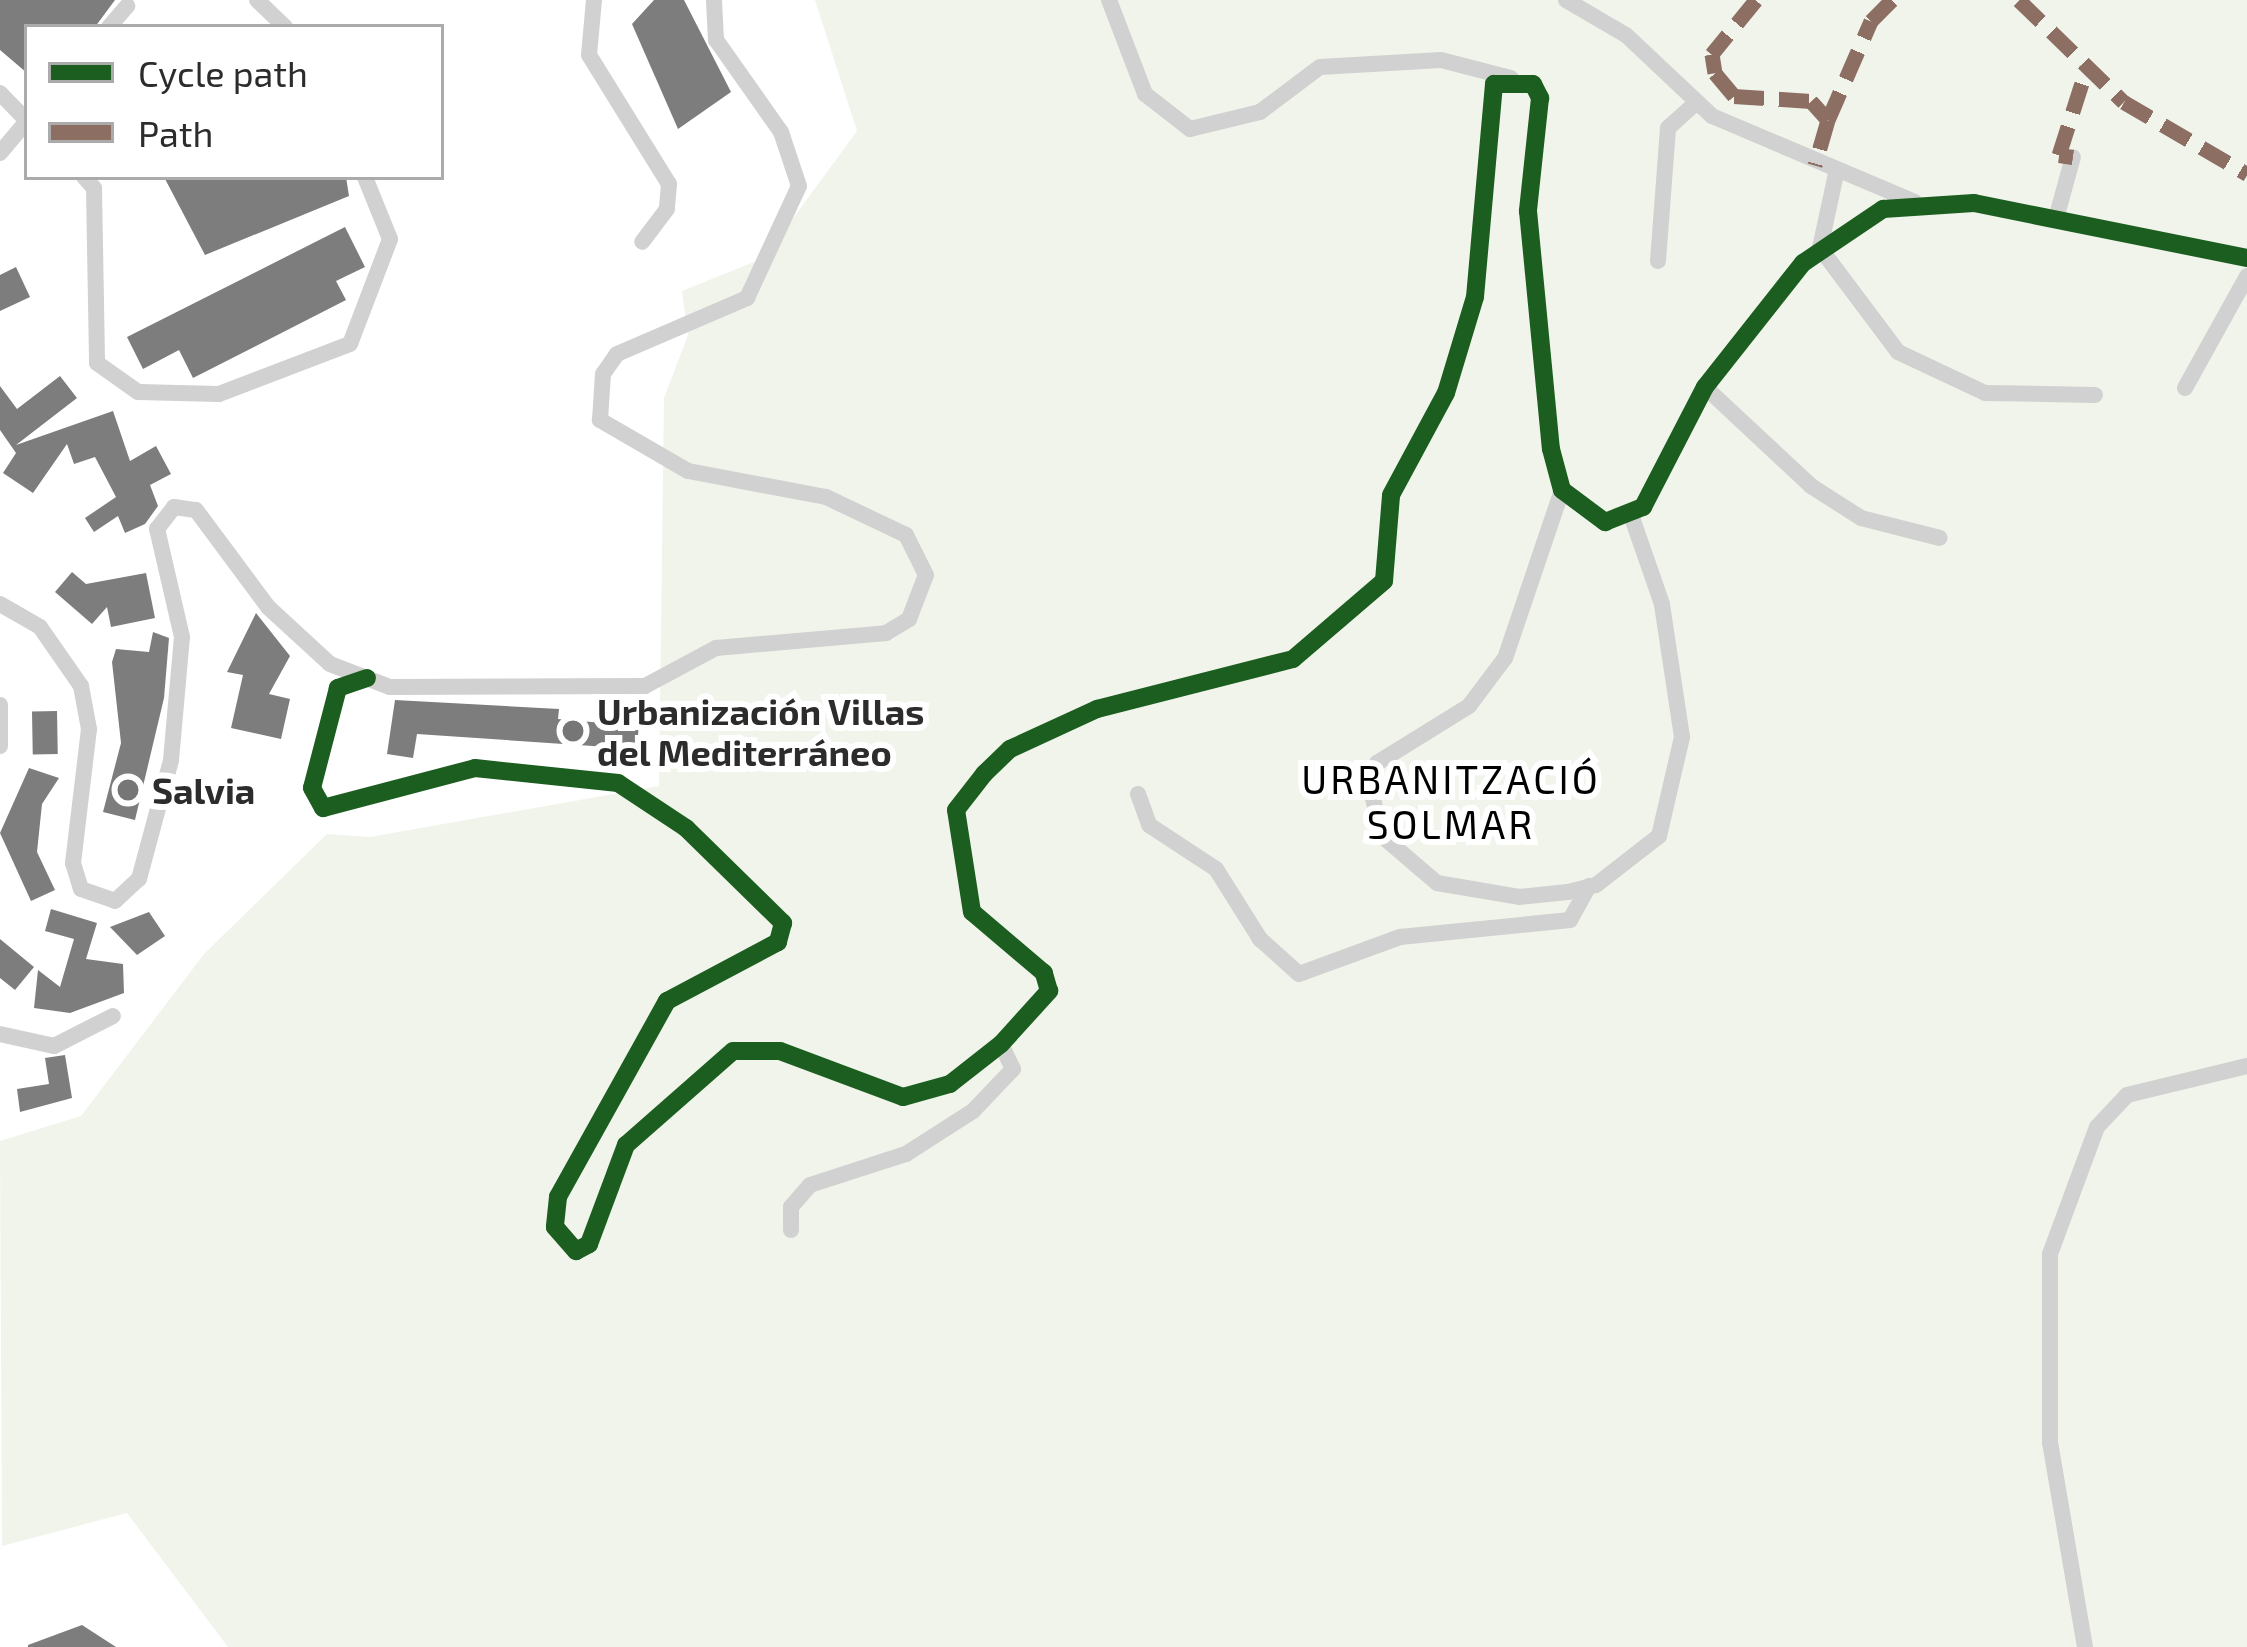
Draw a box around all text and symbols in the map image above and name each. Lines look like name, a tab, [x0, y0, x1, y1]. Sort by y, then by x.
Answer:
legend	[24, 24, 444, 180]
text: Cycle path	[138, 51, 308, 94]
text: Path	[138, 111, 214, 154]
place label: Urbanización Villas del Mediterráneo	[597, 688, 925, 773]
marker: Urbanización Villas del Mediterráneo	[560, 718, 586, 744]
district label: URBANITZACIÓ SOLMAR	[1301, 757, 1601, 848]
place label: Salvia	[152, 768, 255, 812]
marker: Salvia	[115, 777, 141, 803]

